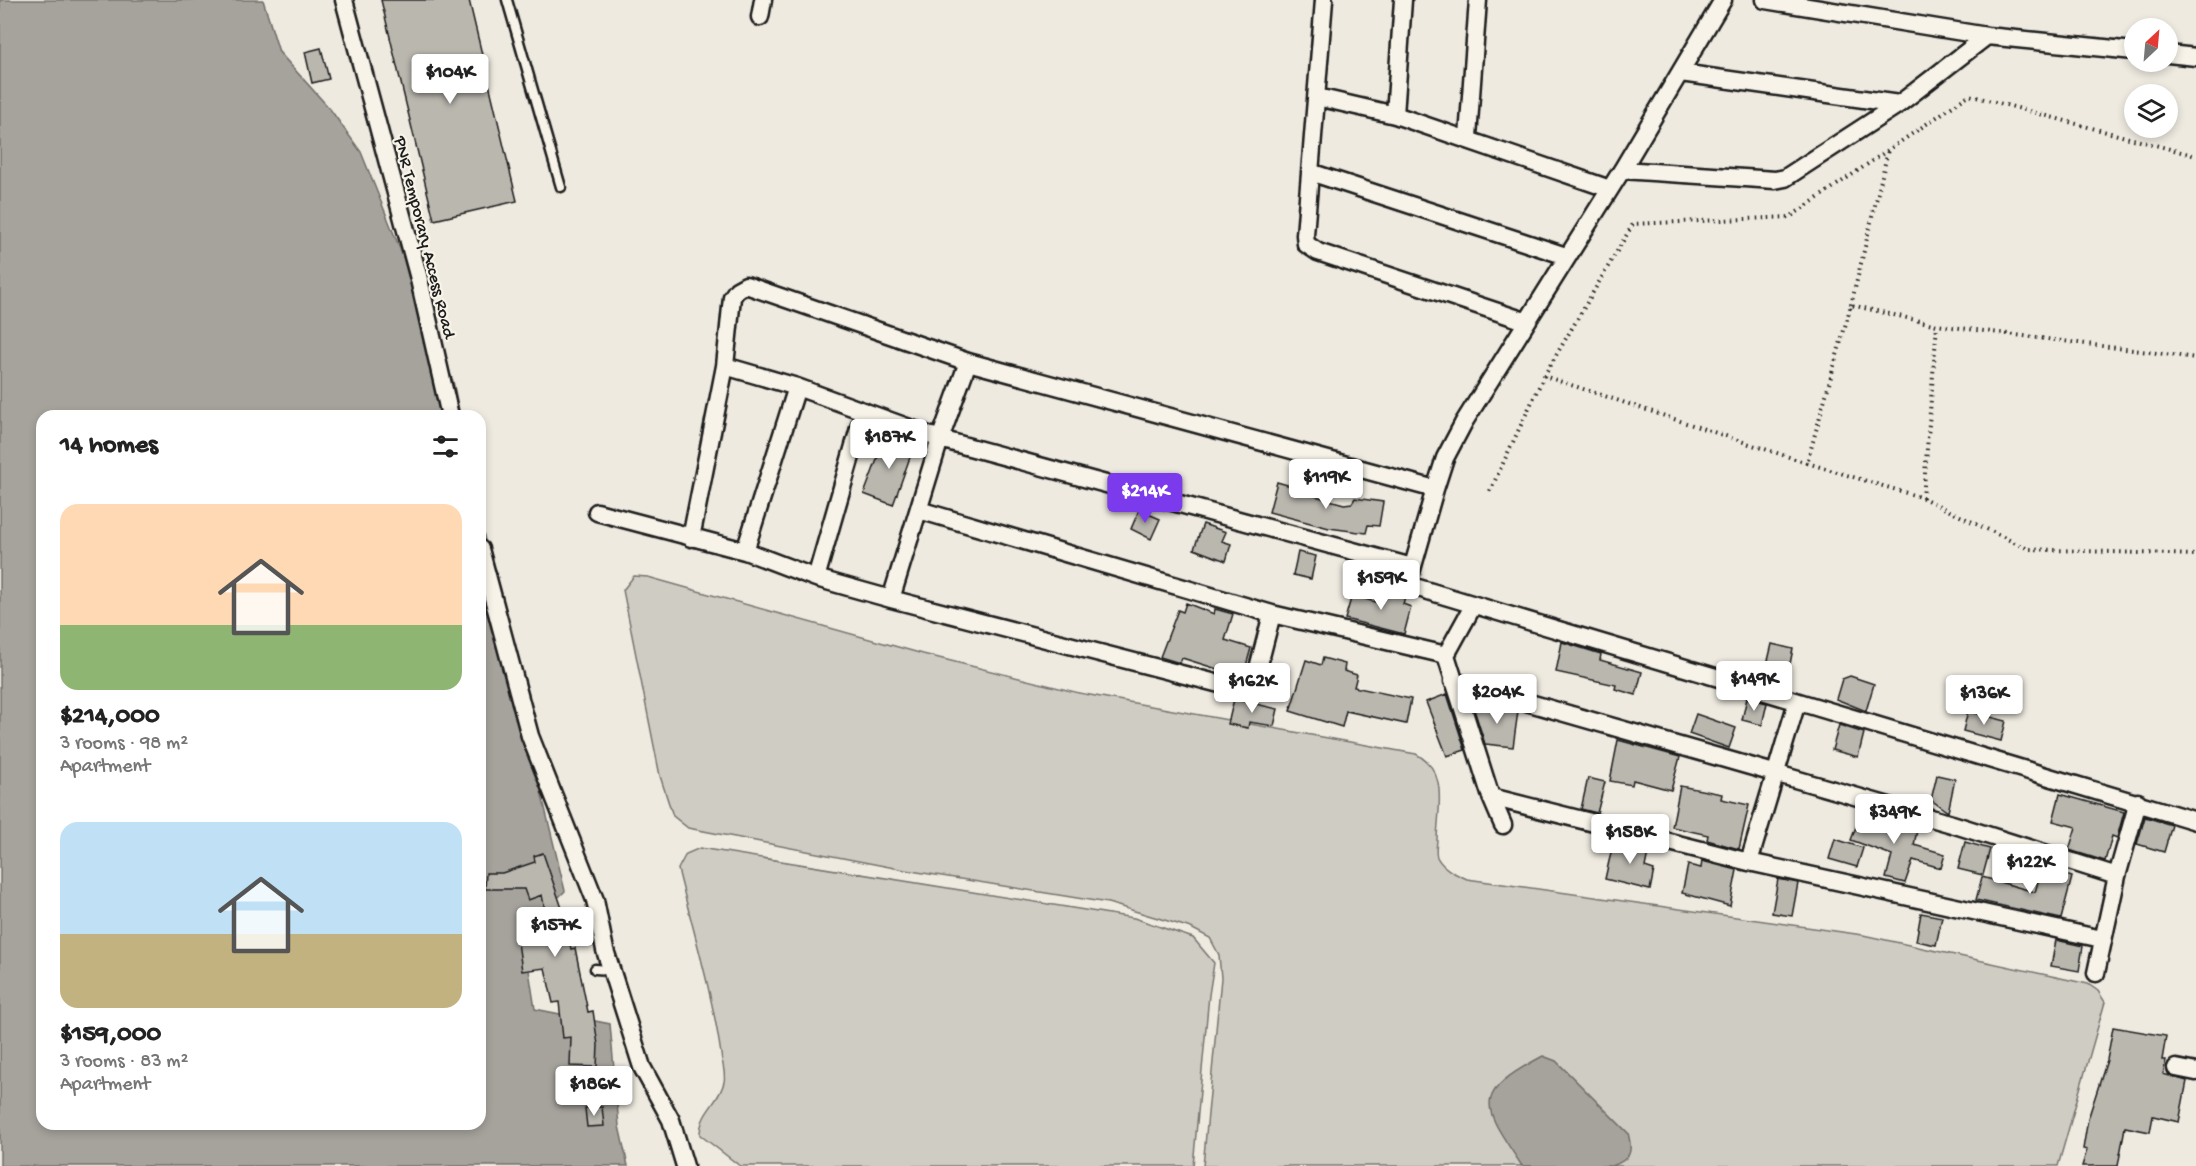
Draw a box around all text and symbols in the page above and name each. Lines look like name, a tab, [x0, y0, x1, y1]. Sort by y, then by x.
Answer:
north arrow	[2124, 18, 2178, 72]
map controls	[2124, 18, 2178, 138]
pin: $104K	[408, 54, 492, 105]
text: $104K	[426, 62, 474, 85]
button: layers	[2124, 84, 2178, 138]
street label: PNR Temporary Access Road	[388, 133, 459, 342]
pin: $187K	[847, 419, 931, 470]
text: $187K	[864, 427, 914, 450]
icon: filters	[429, 430, 462, 463]
text: 14 homes	[60, 431, 158, 462]
pin: $119K	[1284, 459, 1368, 510]
text: $119K	[1303, 467, 1349, 490]
pin: $214K	[1103, 473, 1187, 524]
text: $214K	[1121, 481, 1169, 504]
icon: home	[207, 543, 315, 651]
pin: $159K	[1339, 560, 1423, 611]
text: $159K	[1357, 568, 1405, 591]
pin: $149K	[1712, 661, 1796, 712]
pin: $162K	[1210, 663, 1294, 714]
text: $149K	[1730, 669, 1778, 692]
text: $162K	[1228, 671, 1276, 694]
pin: $204K	[1455, 674, 1539, 725]
pin: $136K	[1942, 675, 2026, 726]
text: $204K	[1472, 682, 1522, 705]
text: $136K	[1960, 683, 2008, 706]
text: $214,000	[60, 702, 160, 733]
text: 3 rooms · 98 m²	[60, 733, 188, 756]
text: Apartment	[60, 756, 150, 779]
pin: $349K	[1852, 794, 1936, 845]
text: $349K	[1869, 802, 1919, 825]
pin: $158K	[1588, 814, 1672, 865]
text: $158K	[1605, 822, 1655, 845]
pin: $122K	[1988, 844, 2072, 895]
text: $122K	[2006, 852, 2054, 875]
icon: home	[207, 861, 315, 969]
pin: $157K	[513, 907, 597, 958]
text: $157K	[531, 915, 580, 938]
text: $159,000	[60, 1020, 161, 1051]
text: 3 rooms · 83 m²	[60, 1051, 188, 1074]
pin: $186K	[552, 1066, 636, 1117]
text: Apartment	[60, 1074, 150, 1097]
text: $186K	[569, 1074, 619, 1097]

